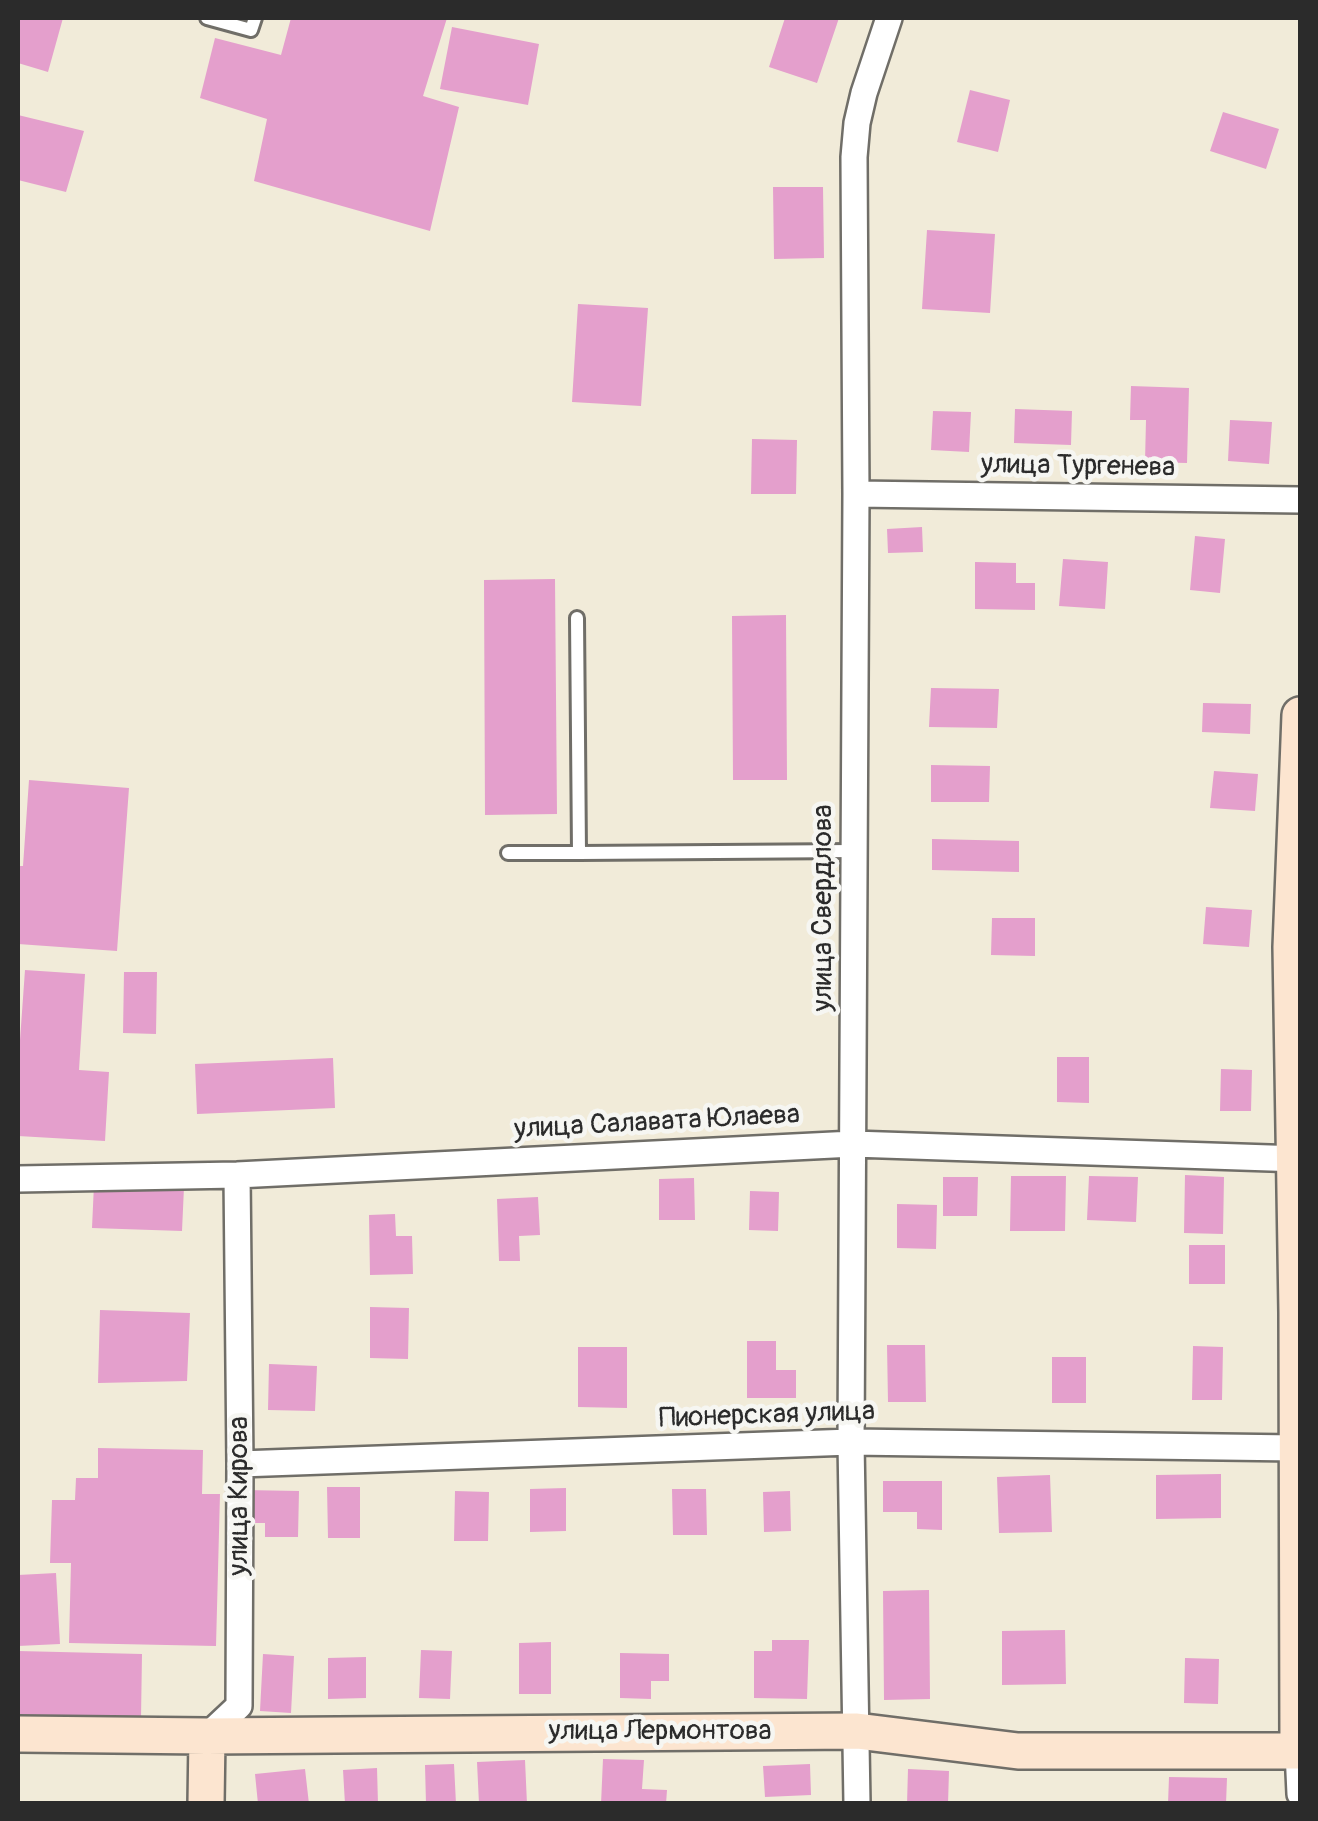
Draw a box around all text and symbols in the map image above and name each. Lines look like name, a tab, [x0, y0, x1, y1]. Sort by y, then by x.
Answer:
street label: улица Тургенева	[981, 449, 1175, 485]
street label: улица Свердлова	[807, 804, 841, 1012]
street label: улица Салавата Юлаева	[513, 1099, 801, 1147]
street label: Пионерская улица	[659, 1395, 875, 1437]
street label: улица Кирова	[223, 1416, 257, 1576]
street label: улица Лермонтова	[549, 1715, 771, 1749]

